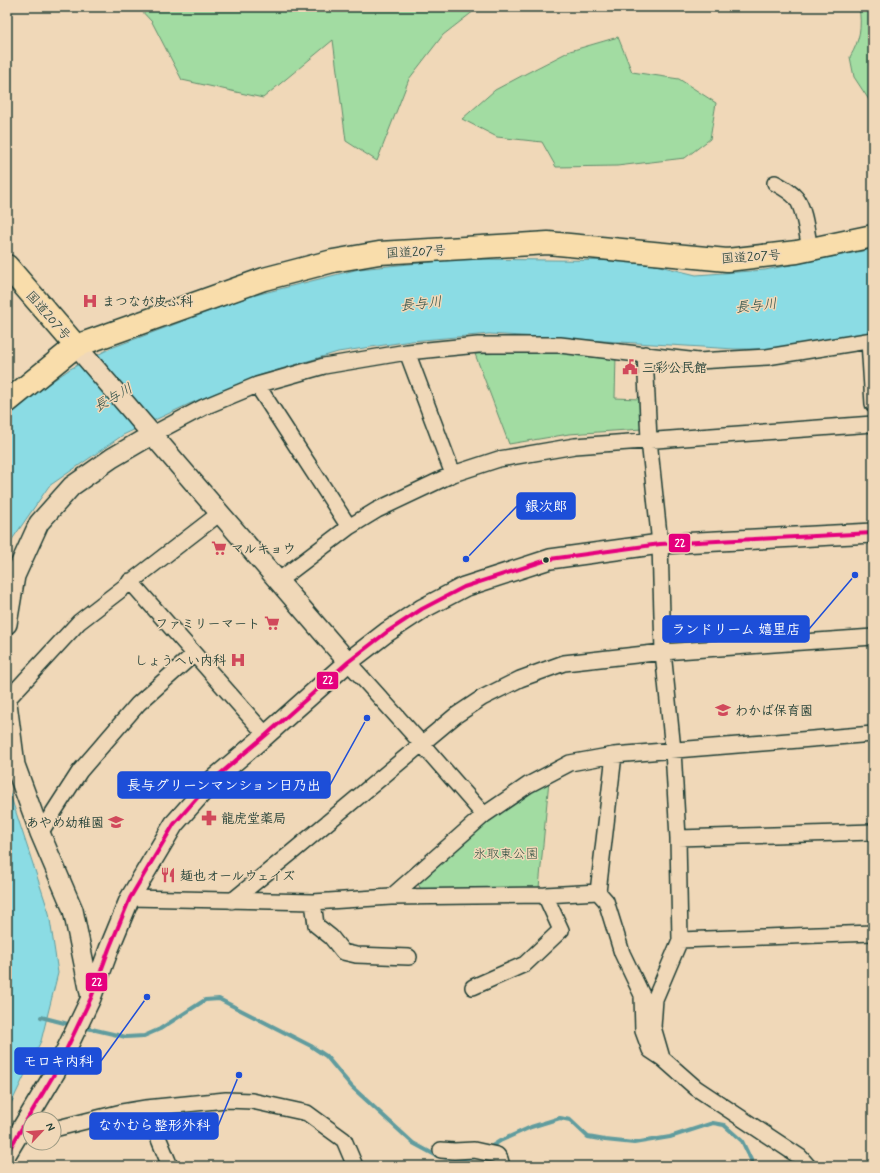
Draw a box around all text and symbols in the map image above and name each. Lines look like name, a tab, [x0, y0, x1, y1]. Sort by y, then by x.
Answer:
street label: 国道207号	[386, 242, 447, 263]
street label: 国道207号	[721, 247, 782, 268]
street label: 国道207号	[22, 288, 74, 344]
hospital icon: まつなが皮ふ科	[81, 292, 99, 310]
water label: 長与川	[399, 293, 443, 315]
place label: まつなが皮ふ科	[102, 294, 194, 311]
water label: 長与川	[734, 295, 778, 317]
public building icon: 三彩公民館	[621, 358, 639, 376]
place label: 三彩公民館	[642, 360, 707, 377]
water label: 長与川	[91, 380, 136, 416]
callout: 銀次郎	[517, 493, 575, 519]
text: 銀次郎	[525, 498, 567, 516]
line badge: 22	[668, 533, 691, 553]
text: 22	[674, 537, 686, 551]
supermarket icon: マルキョウ	[210, 539, 228, 557]
place label: マルキョウ	[231, 541, 296, 558]
unlabelled marker	[541, 555, 551, 565]
supermarket icon: ファミリーマート	[263, 614, 281, 632]
place label: ファミリーマート	[155, 616, 260, 633]
callout: ランドリーム 嬉里店	[663, 616, 809, 642]
text: ランドリーム 嬉里店	[671, 621, 801, 639]
hospital icon: しょうへい内科	[229, 651, 247, 669]
place label: しょうへい内科	[135, 653, 227, 670]
line badge: 22	[316, 671, 339, 690]
text: 22	[322, 674, 334, 688]
school or university icon: わかば保育園	[714, 701, 732, 719]
place label: わかば保育園	[735, 703, 813, 720]
callout: 長与グリーンマンション日乃出	[118, 772, 330, 798]
text: 長与グリーンマンション日乃出	[127, 777, 321, 795]
pharmacy icon: 龍虎堂薬局	[200, 809, 218, 827]
place label: 龍虎堂薬局	[221, 811, 286, 828]
school or university icon: あやめ幼稚園	[107, 813, 125, 831]
place label: あやめ幼稚園	[26, 815, 104, 832]
park label: 氷取東公園	[473, 846, 539, 863]
restaurant icon: 麺也オールウェイズ	[159, 866, 177, 884]
place label: 麺也オールウェイズ	[180, 868, 295, 885]
line badge: 22	[85, 972, 108, 992]
text: 22	[91, 976, 103, 990]
callout: モロキ内科	[15, 1048, 101, 1074]
text: モロキ内科	[23, 1053, 94, 1071]
north arrow	[22, 1111, 62, 1151]
callout: なかむら整形外科	[90, 1113, 218, 1139]
text: なかむら整形外科	[98, 1117, 211, 1135]
text: N	[42, 1121, 58, 1133]

